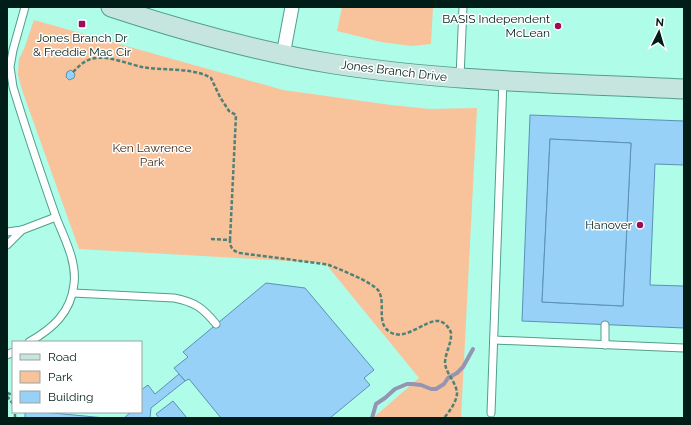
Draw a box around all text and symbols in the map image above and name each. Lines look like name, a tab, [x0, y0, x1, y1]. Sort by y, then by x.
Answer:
place label: BASIS Independent McLean	[442, 12, 550, 40]
north arrow	[639, 12, 679, 52]
text: N	[655, 16, 665, 29]
marker: Jones Branch Dr & Freddie Mac Cir	[77, 19, 87, 29]
marker: BASIS Independent McLean	[553, 21, 563, 31]
place label: Jones Branch Dr & Freddie Mac Cir	[33, 31, 132, 59]
street label: Jones Branch Drive	[340, 58, 448, 84]
park label: Ken Lawrence Park	[112, 141, 192, 169]
place label: Hanover	[585, 218, 633, 232]
marker: Hanover	[635, 220, 645, 230]
legend	[12, 341, 142, 413]
text: Road	[48, 350, 77, 364]
text: Park	[48, 370, 73, 384]
text: Building	[48, 390, 94, 404]

